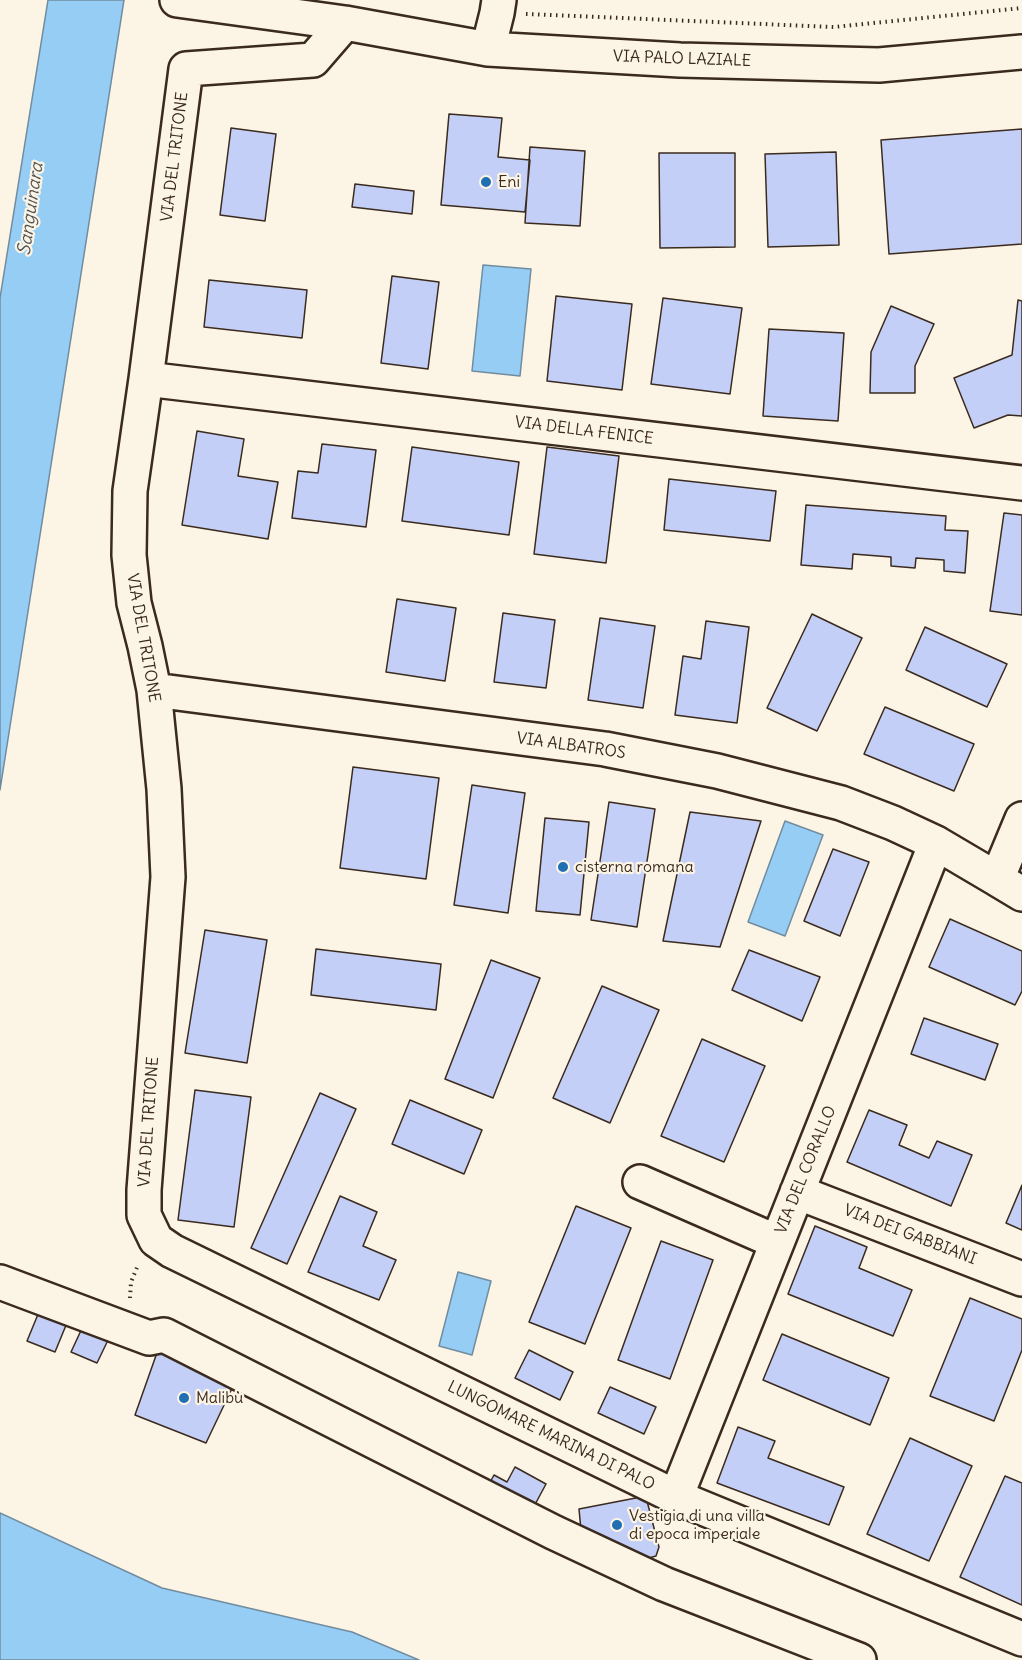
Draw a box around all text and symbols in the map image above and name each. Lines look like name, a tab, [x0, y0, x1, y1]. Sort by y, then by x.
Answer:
street label: VIA PALO LAZIALE	[613, 47, 751, 71]
street label: VIA DEL TRITONE	[158, 91, 192, 223]
water label: Sanguinara	[14, 161, 48, 257]
place label: Eni	[498, 172, 520, 192]
marker: Eni	[479, 175, 493, 189]
street label: VIA DELLA FENICE	[514, 413, 654, 449]
street label: VIA DEL TRITONE	[122, 572, 164, 704]
street label: VIA ALBATROS	[515, 729, 627, 763]
place label: cisterna romana	[575, 857, 694, 877]
marker: cisterna romana	[556, 860, 570, 874]
street label: VIA DEL TRITONE	[135, 1056, 163, 1188]
street label: VIA DEL CORALLO	[772, 1103, 840, 1237]
street label: VIA DEI GABBIANI	[841, 1201, 979, 1269]
street label: LUNGOMARE MARINA DI PALO	[444, 1377, 658, 1495]
place label: Malibù	[196, 1388, 243, 1408]
marker: Malibù	[177, 1391, 191, 1405]
place label: Vestigia di una villa di epoca imperiale	[629, 1506, 765, 1544]
marker: Vestigia di una villa di epoca imperiale	[610, 1518, 624, 1532]

